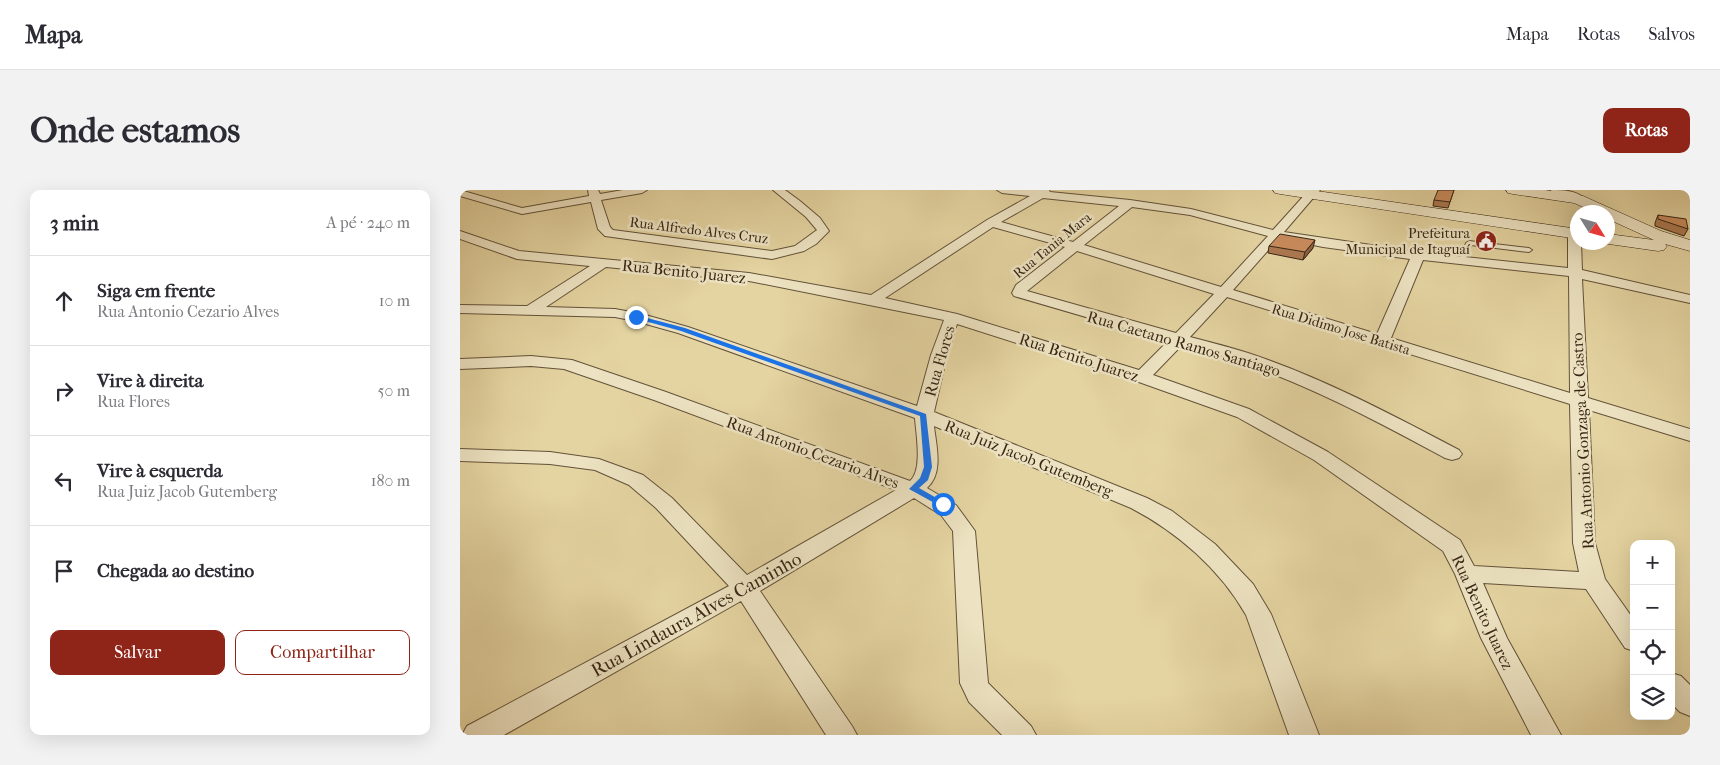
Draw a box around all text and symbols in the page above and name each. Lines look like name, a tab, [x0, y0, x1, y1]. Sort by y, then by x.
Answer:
text: Mapa	[25, 21, 82, 49]
text: Mapa	[1506, 24, 1549, 45]
text: Rotas	[1577, 24, 1620, 45]
text: Salvos	[1648, 24, 1695, 45]
button: Rotas	[1603, 108, 1690, 153]
text: Onde estamos	[30, 110, 240, 151]
north arrow	[1570, 205, 1615, 250]
street label: Rua Tania Mara	[1010, 208, 1095, 282]
text: 3 min	[50, 211, 99, 235]
text: A pé · 240 m	[326, 213, 410, 232]
street label: Rua Alfredo Alves Cruz	[629, 214, 769, 247]
place label: Prefeitura Municipal de Itaguaí	[1345, 225, 1471, 258]
public building icon: Prefeitura Municipal de Itaguaí	[1474, 229, 1498, 253]
street label: Rua Benito Juarez	[621, 256, 747, 287]
text: Siga em frente	[97, 280, 215, 302]
icon: ahead	[50, 287, 78, 315]
text: 10 m	[379, 291, 410, 310]
street label: Rua Didimo Jose Batista	[1269, 300, 1413, 359]
text: Rua Antonio Cezario Alves	[97, 302, 279, 321]
route end	[625, 306, 648, 329]
street label: Rua Caetano Ramos Santiago	[1085, 307, 1283, 380]
street label: Rua Flores	[920, 323, 959, 399]
street label: Rua Benito Juarez	[1017, 329, 1141, 386]
street label: Rua Antonio Gonzaga de Castro	[1567, 332, 1598, 550]
text: Vire à direita	[97, 370, 204, 392]
icon: right	[50, 377, 78, 405]
text: 50 m	[378, 381, 410, 400]
text: Rua Flores	[97, 392, 170, 411]
street label: Rua Antonio Cezario Alves	[724, 412, 902, 493]
street label: Rua Juiz Jacob Gutemberg	[942, 416, 1116, 501]
text: Vire à esquerda	[97, 460, 223, 482]
icon: left	[50, 467, 78, 495]
text: 180 m	[371, 471, 410, 490]
text: Rua Juiz Jacob Gutemberg	[97, 482, 277, 501]
route start	[932, 493, 955, 516]
map controls	[1630, 540, 1675, 720]
button: +	[1630, 540, 1675, 585]
street label: Rua Lindaura Alves Caminho	[587, 548, 806, 682]
street label: Rua Benito Juarez	[1448, 552, 1517, 673]
icon: arrive	[50, 557, 78, 585]
text: Chegada ao destino	[97, 560, 254, 582]
button: −	[1630, 585, 1675, 630]
button: Salvar	[50, 630, 225, 675]
button: Compartilhar	[235, 630, 410, 675]
button: locate	[1630, 630, 1675, 675]
button: layers	[1630, 675, 1675, 720]

